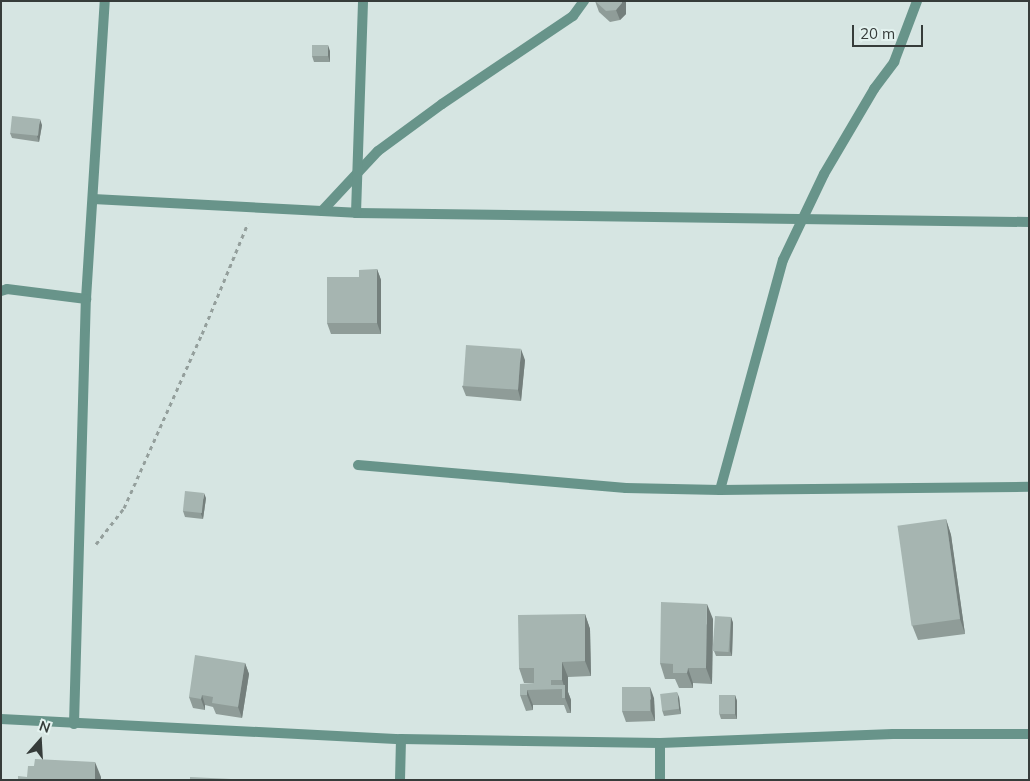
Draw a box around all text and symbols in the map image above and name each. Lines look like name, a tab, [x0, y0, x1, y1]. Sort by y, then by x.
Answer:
scale bar	[855, 15, 926, 47]
text: 20 m	[860, 24, 895, 43]
north arrow	[15, 716, 65, 766]
text: N	[37, 717, 53, 737]

